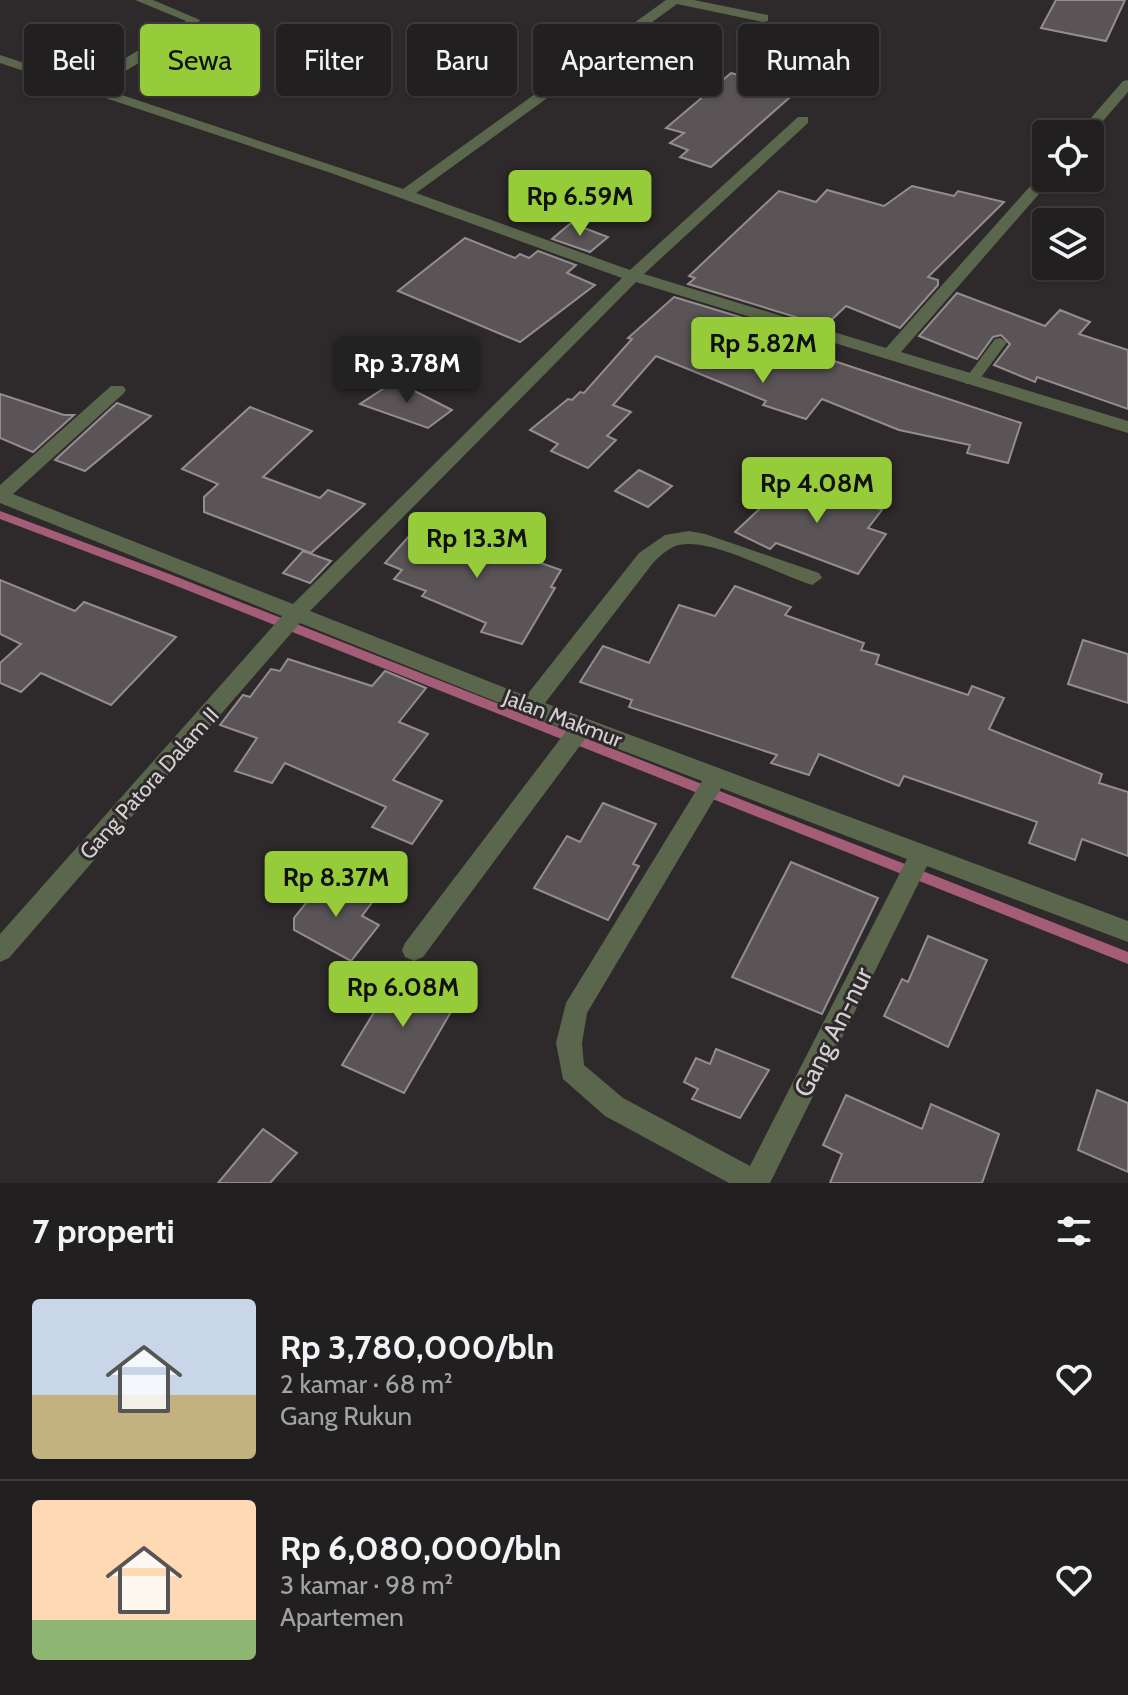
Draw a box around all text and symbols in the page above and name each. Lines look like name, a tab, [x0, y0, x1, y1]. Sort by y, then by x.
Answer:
chip: Beli	[24, 24, 124, 96]
chip: Sewa	[140, 24, 260, 96]
chip: Filter	[276, 24, 391, 96]
chip: Baru	[407, 24, 517, 96]
chip: Apartemen	[533, 24, 722, 96]
chip: Rumah	[738, 24, 879, 96]
map controls	[1032, 120, 1104, 280]
button: locate	[1032, 120, 1104, 192]
pin: Rp 6.59M	[497, 170, 663, 238]
text: Rp 6.59M	[526, 180, 634, 212]
button: layers	[1032, 208, 1104, 280]
pin: Rp 5.82M	[680, 317, 846, 385]
text: Rp 5.82M	[709, 327, 817, 359]
pin: Rp 3.78M	[324, 337, 490, 405]
text: Rp 3.78M	[353, 347, 461, 379]
pin: Rp 4.08M	[734, 457, 900, 525]
text: Rp 4.08M	[760, 467, 874, 499]
pin: Rp 13.3M	[394, 512, 560, 580]
text: Rp 13.3M	[426, 522, 528, 554]
street label: Jalan Makmur	[499, 683, 626, 753]
street label: Gang Patora Dalam II	[74, 702, 225, 865]
pin: Rp 8.37M	[253, 851, 419, 919]
text: Rp 8.37M	[283, 861, 389, 893]
pin: Rp 6.08M	[320, 961, 486, 1029]
street label: Gang An-nur	[787, 961, 880, 1102]
text: Rp 6.08M	[347, 971, 459, 1003]
icon: filters	[1052, 1209, 1096, 1253]
text: 7 properti	[32, 1210, 175, 1252]
text: Rp 3,780,000/bln	[280, 1326, 554, 1368]
icon: home	[96, 1331, 192, 1427]
icon: heart	[1052, 1357, 1096, 1401]
text: 2 kamar · 68 m²	[280, 1368, 453, 1400]
text: Gang Rukun	[280, 1400, 412, 1432]
text: Rp 6,080,000/bln	[280, 1527, 561, 1569]
icon: home	[96, 1532, 192, 1628]
icon: heart	[1052, 1558, 1096, 1602]
text: 3 kamar · 98 m²	[280, 1569, 453, 1601]
text: Apartemen	[280, 1601, 404, 1633]

